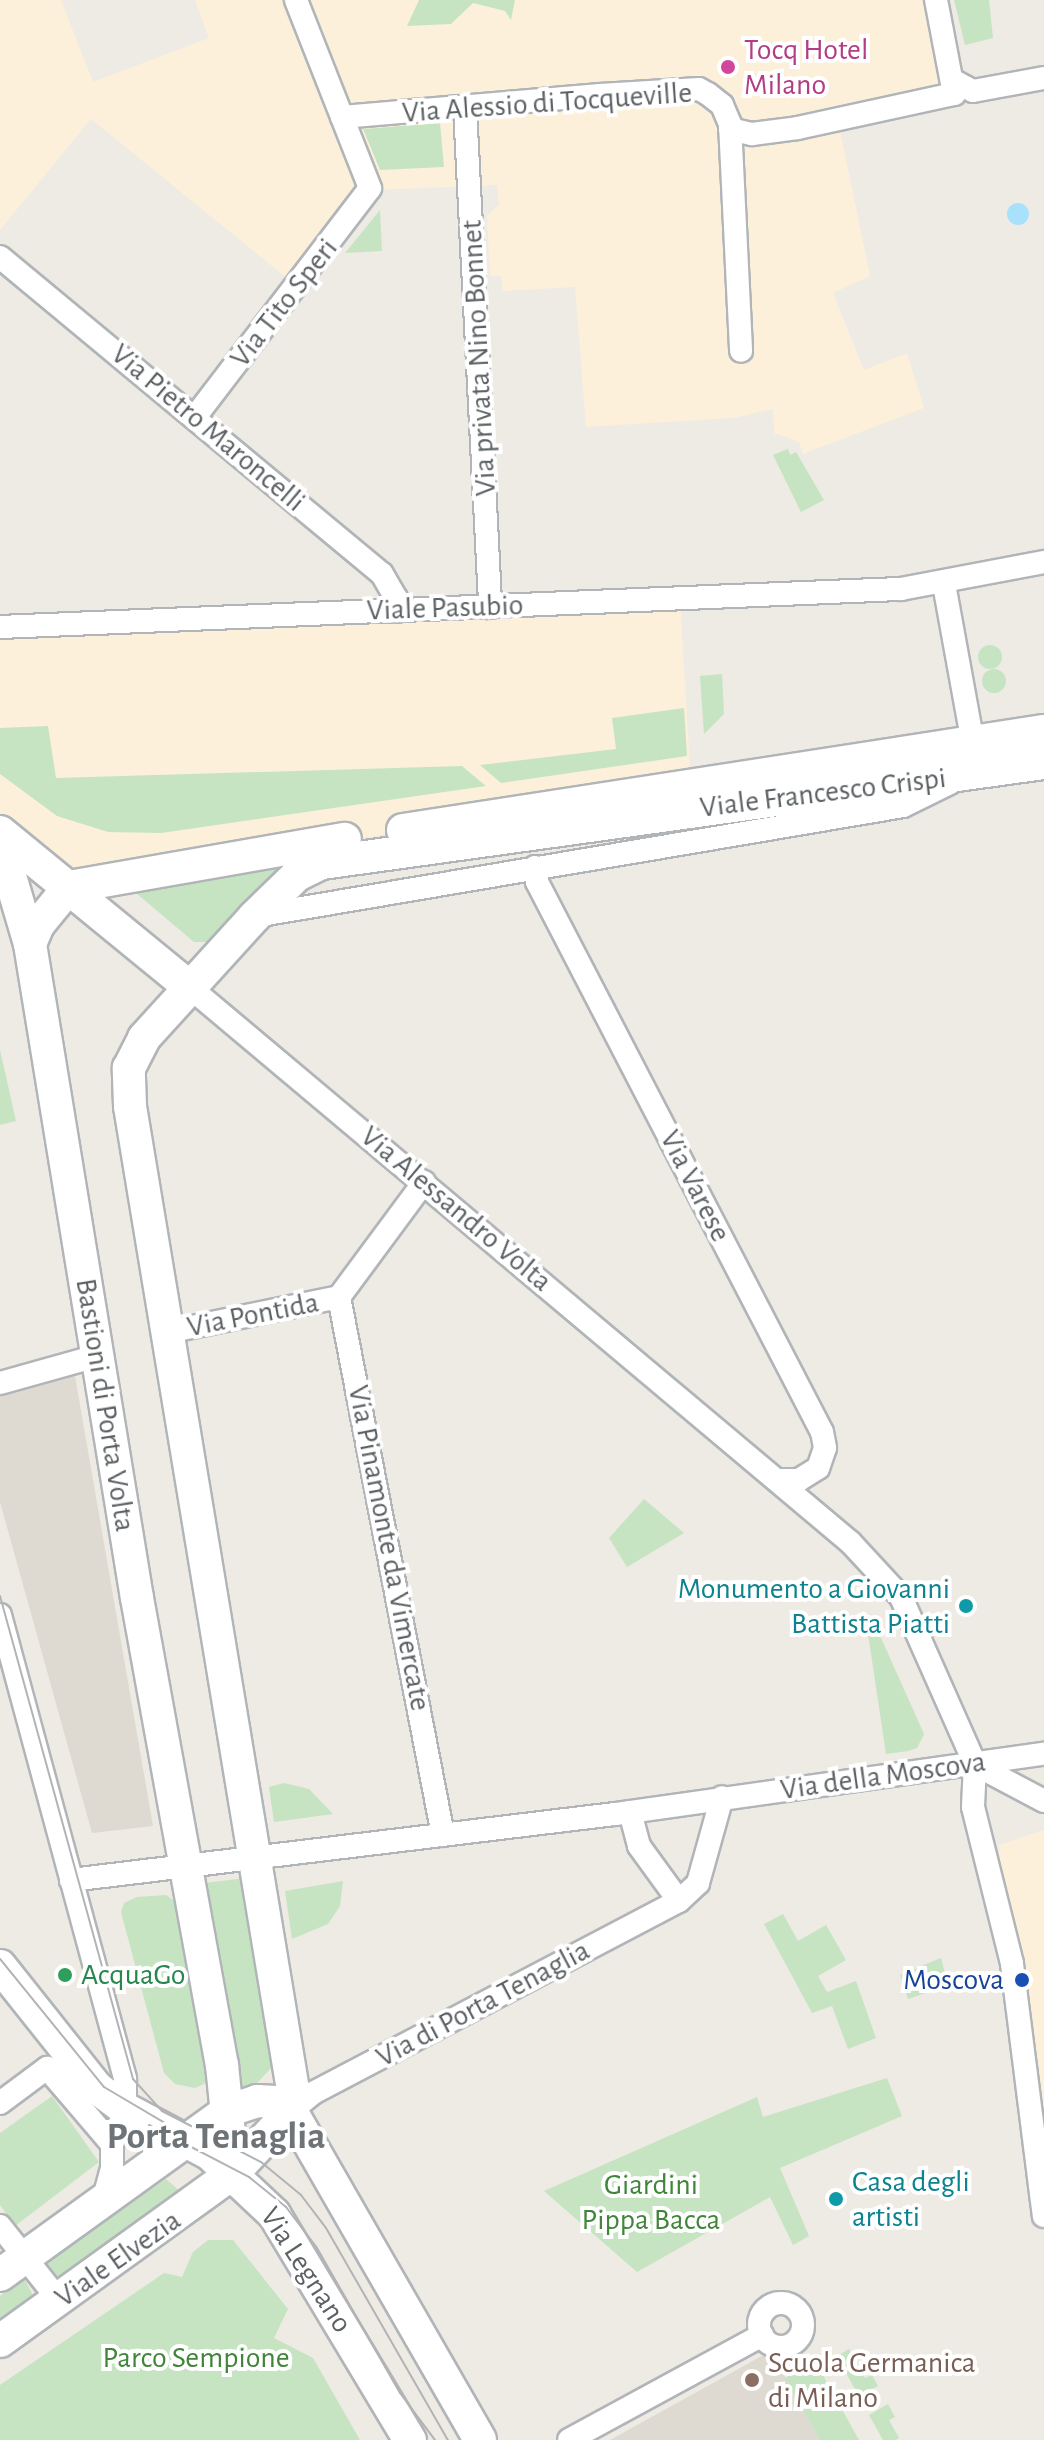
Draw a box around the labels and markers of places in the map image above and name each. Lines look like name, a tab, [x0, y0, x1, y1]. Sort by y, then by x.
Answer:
place label: Tocq Hotel Milano	[744, 32, 868, 102]
marker: Tocq Hotel Milano	[719, 58, 737, 76]
place label: Monumento a Giovanni Battista Piatti	[678, 1571, 950, 1642]
marker: Monumento a Giovanni Battista Piatti	[957, 1597, 975, 1615]
place label: AcquaGo	[81, 1957, 186, 1993]
place label: Moscova	[903, 1962, 1004, 1998]
marker: AcquaGo	[56, 1966, 74, 1984]
marker: Moscova	[1011, 1969, 1033, 1991]
place label: Casa degli artisti	[852, 2164, 970, 2234]
marker: Casa degli artisti	[827, 2190, 845, 2208]
place label: Scuola Germanica di Milano	[768, 2345, 976, 2416]
marker: Scuola Germanica di Milano	[743, 2371, 761, 2389]

